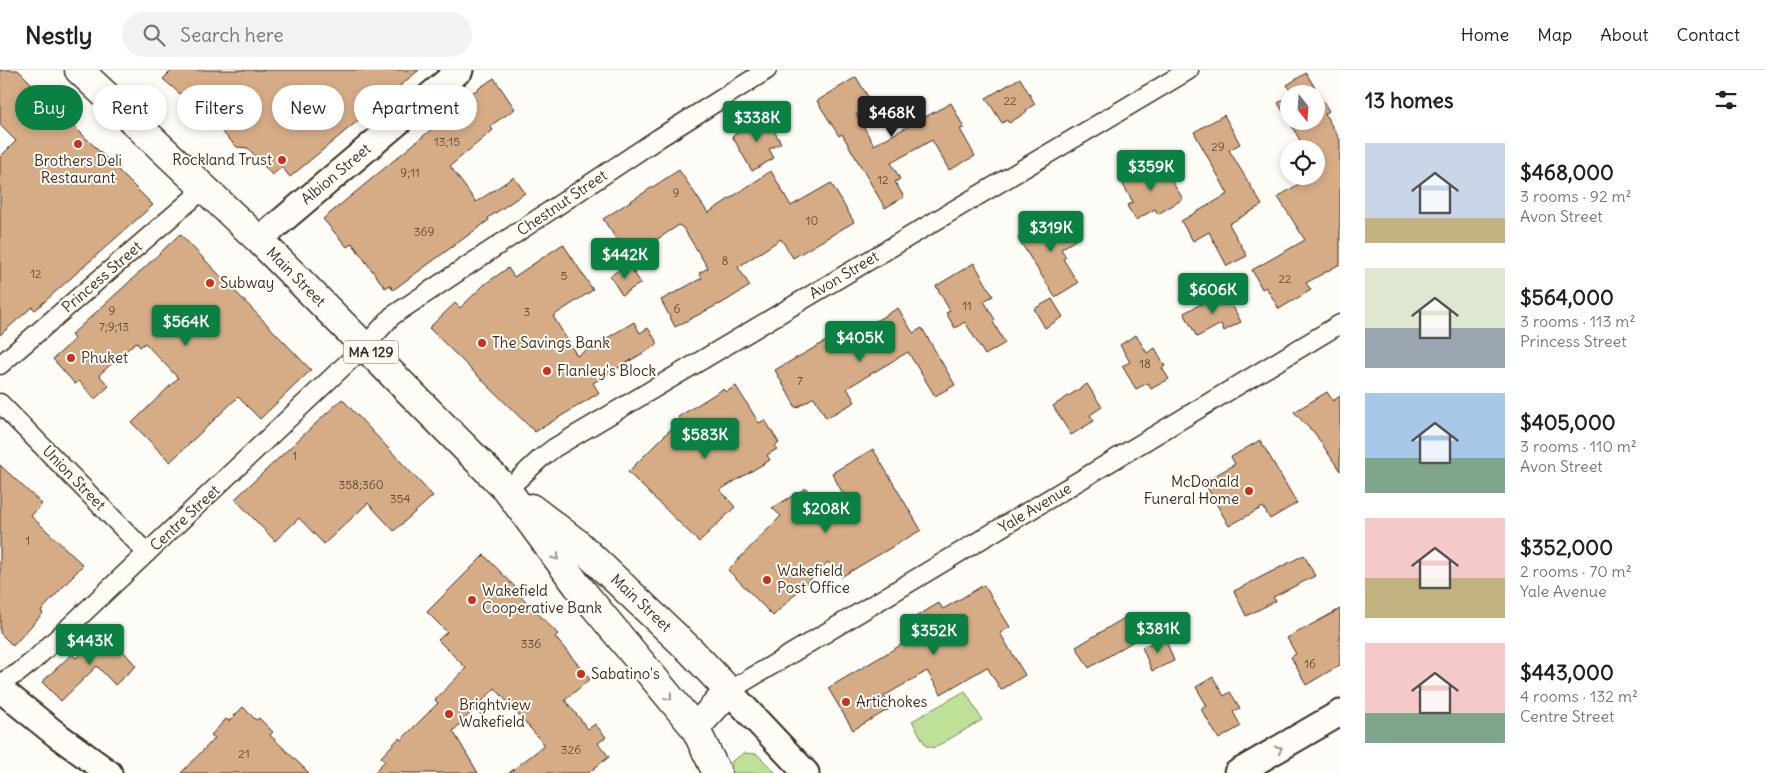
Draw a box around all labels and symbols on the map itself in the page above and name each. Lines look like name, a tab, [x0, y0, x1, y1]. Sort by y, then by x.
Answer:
north arrow	[1280, 85, 1325, 130]
house number: 22	[1003, 93, 1017, 108]
pin: $468K	[857, 96, 927, 138]
pin: $338K	[722, 100, 792, 143]
house number: 13;15	[434, 134, 460, 149]
marker: Brothers Deli Restaurant	[72, 138, 84, 150]
street label: Albion Street	[297, 139, 374, 208]
house number: 29	[1211, 139, 1225, 154]
place label: Rockland Trust	[172, 150, 272, 169]
pin: $359K	[1116, 150, 1186, 192]
place label: Brothers Deli Restaurant	[34, 151, 122, 187]
marker: Rockland Trust	[276, 154, 288, 166]
house number: 9;11	[400, 165, 420, 180]
street label: Chestnut Street	[513, 165, 610, 240]
house number: 12	[877, 172, 889, 187]
house number: 9	[673, 185, 680, 200]
pin: $319K	[1016, 210, 1086, 253]
house number: 10	[806, 213, 818, 228]
house number: 369	[414, 224, 434, 239]
street label: Princess Street	[58, 237, 146, 317]
pin: $442K	[590, 238, 660, 280]
street label: Main Street	[263, 243, 330, 310]
street label: Avon Street	[806, 246, 882, 303]
house number: 8	[722, 253, 729, 268]
house number: 12	[30, 266, 42, 281]
house number: 5	[561, 268, 568, 283]
house number: 22	[1278, 271, 1292, 286]
pin: $606K	[1178, 272, 1248, 315]
place label: Subway	[220, 273, 274, 292]
marker: Subway	[204, 277, 216, 289]
house number: 11	[962, 298, 972, 313]
house number: 6	[674, 301, 681, 316]
house number: 9	[109, 303, 116, 318]
pin: $564K	[151, 304, 221, 347]
house number: 3	[524, 304, 531, 319]
house number: 7;9;13	[99, 319, 129, 334]
pin: $405K	[825, 320, 895, 363]
place label: The Savings Bank	[492, 333, 610, 352]
marker: The Savings Bank	[476, 337, 488, 349]
road number: MA 129	[344, 340, 398, 364]
place label: Phuket	[81, 348, 128, 367]
marker: Phuket	[65, 352, 77, 364]
house number: 18	[1139, 356, 1151, 371]
place label: Flanley's Block	[557, 361, 657, 380]
marker: Flanley's Block	[541, 365, 553, 377]
house number: 7	[797, 373, 803, 388]
pin: $583K	[670, 418, 740, 460]
street label: Union Street	[39, 441, 110, 514]
house number: 1	[293, 448, 297, 463]
place label: McDonald Funeral Home	[1144, 472, 1239, 508]
house number: 358;360	[338, 477, 384, 492]
street label: Yale Avenue	[995, 479, 1074, 537]
street label: Centre Street	[146, 480, 224, 555]
marker: McDonald Funeral Home	[1243, 485, 1255, 497]
house number: 354	[390, 491, 410, 506]
pin: $208K	[791, 492, 861, 534]
house number: 1	[26, 533, 30, 548]
one-way arrow	[550, 551, 559, 561]
place label: Wakefield Post Office	[777, 561, 850, 597]
street label: Main Street	[607, 570, 676, 636]
marker: Wakefield Post Office	[761, 574, 773, 586]
place label: Wakefield Cooperative Bank	[482, 581, 602, 617]
marker: Wakefield Cooperative Bank	[466, 594, 478, 606]
pin: $381K	[1123, 612, 1193, 654]
pin: $352K	[899, 614, 969, 656]
pin: $443K	[55, 624, 125, 666]
house number: 336	[521, 636, 541, 651]
house number: 16	[1304, 656, 1316, 671]
place label: Sabatino's	[591, 664, 660, 683]
marker: Sabatino's	[575, 668, 587, 680]
one-way arrow	[663, 692, 672, 701]
place label: Artichokes	[856, 692, 928, 711]
place label: Brightview Wakefield	[459, 695, 531, 731]
marker: Artichokes	[840, 696, 852, 708]
marker: Brightview Wakefield	[443, 708, 455, 720]
house number: 326	[561, 742, 581, 757]
one-way arrow	[1273, 745, 1282, 755]
house number: 21	[238, 746, 250, 761]

